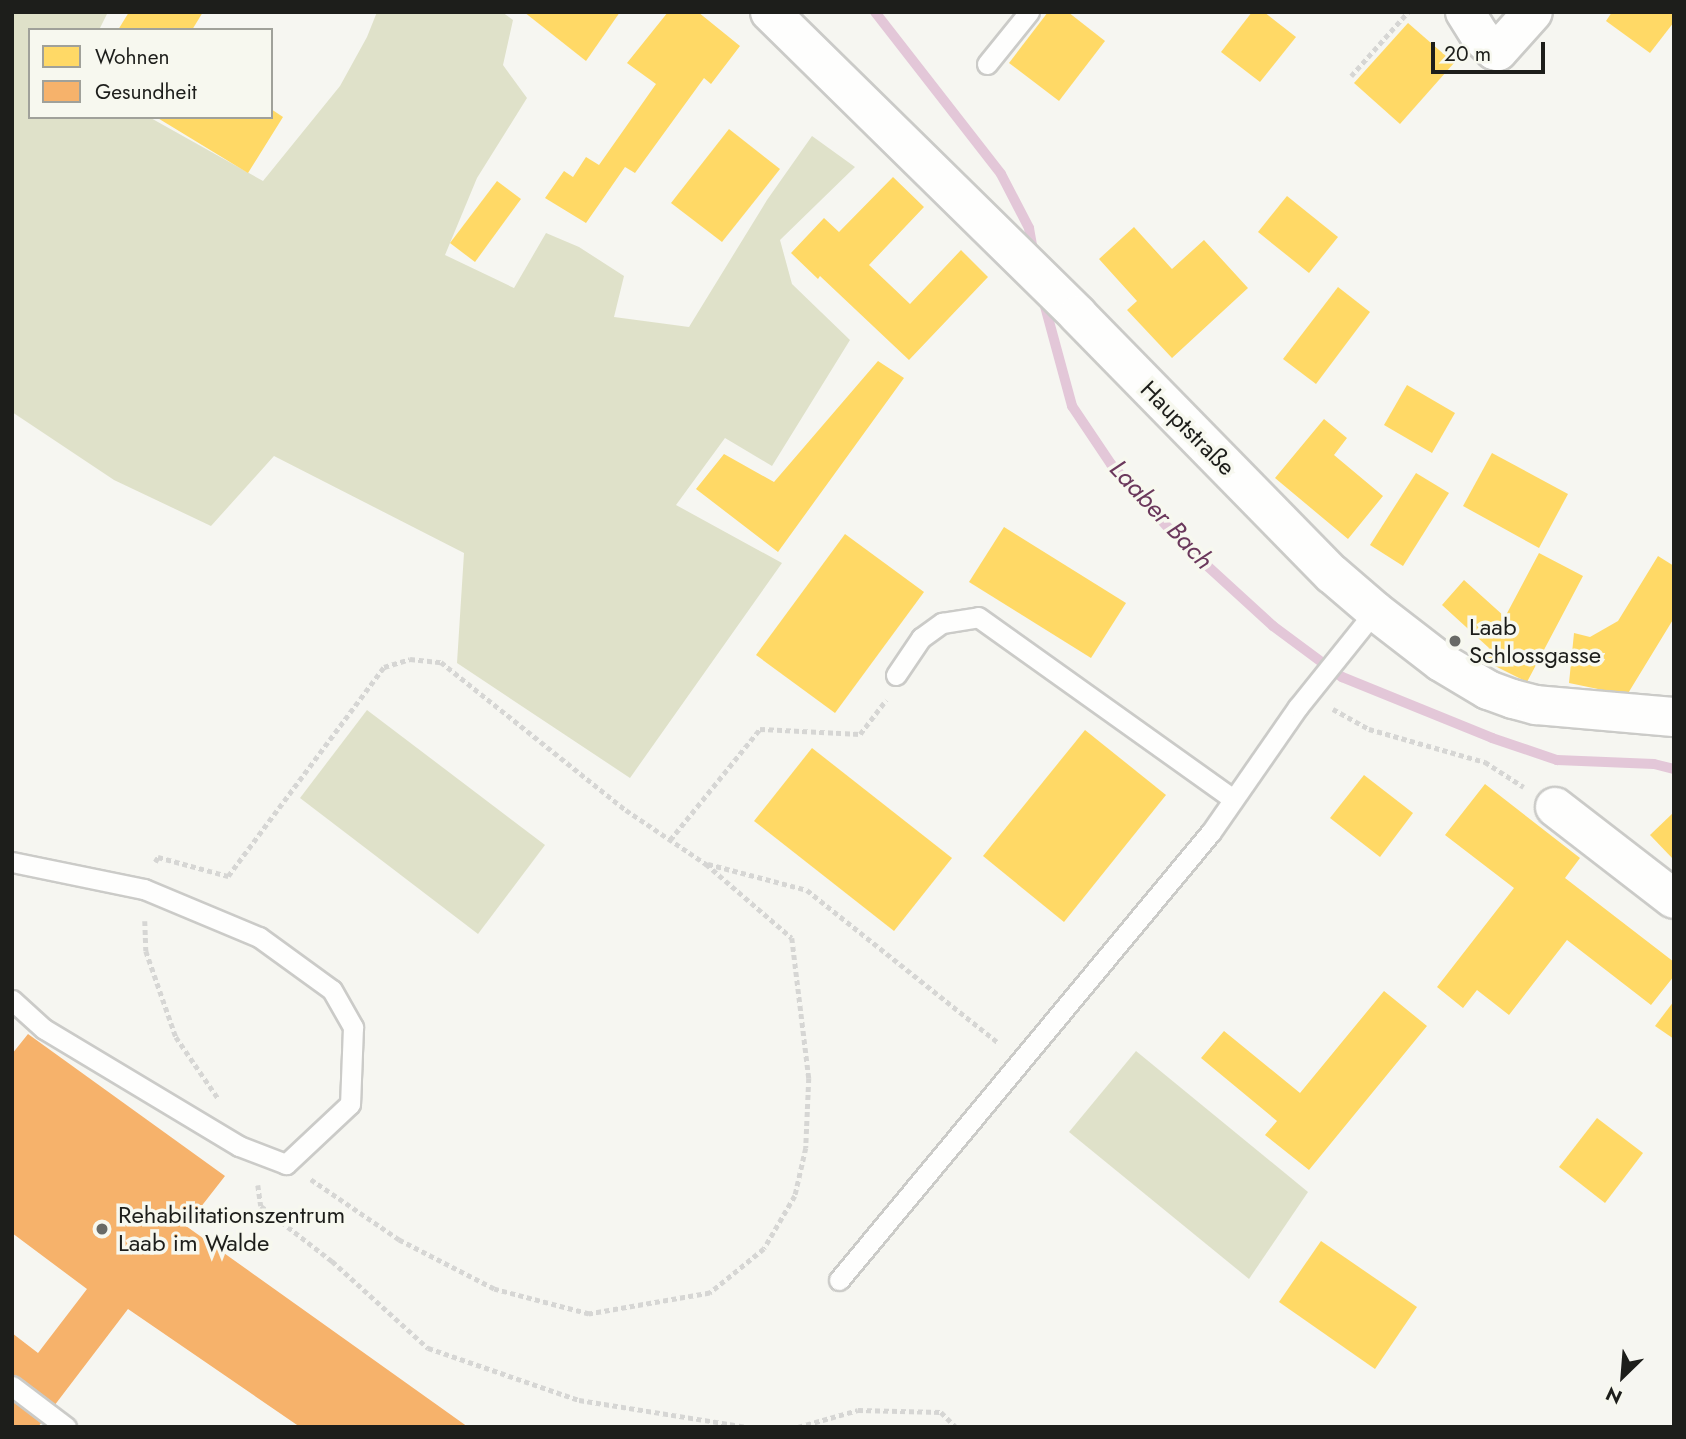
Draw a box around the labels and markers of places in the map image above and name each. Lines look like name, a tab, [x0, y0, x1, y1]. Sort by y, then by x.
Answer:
place label: Laab Schlossgasse	[1469, 613, 1601, 669]
marker: Laab Schlossgasse	[1447, 633, 1463, 649]
place label: Rehabilitationszentrum Laab im Walde	[118, 1201, 345, 1257]
marker: Rehabilitationszentrum Laab im Walde	[92, 1219, 112, 1239]

